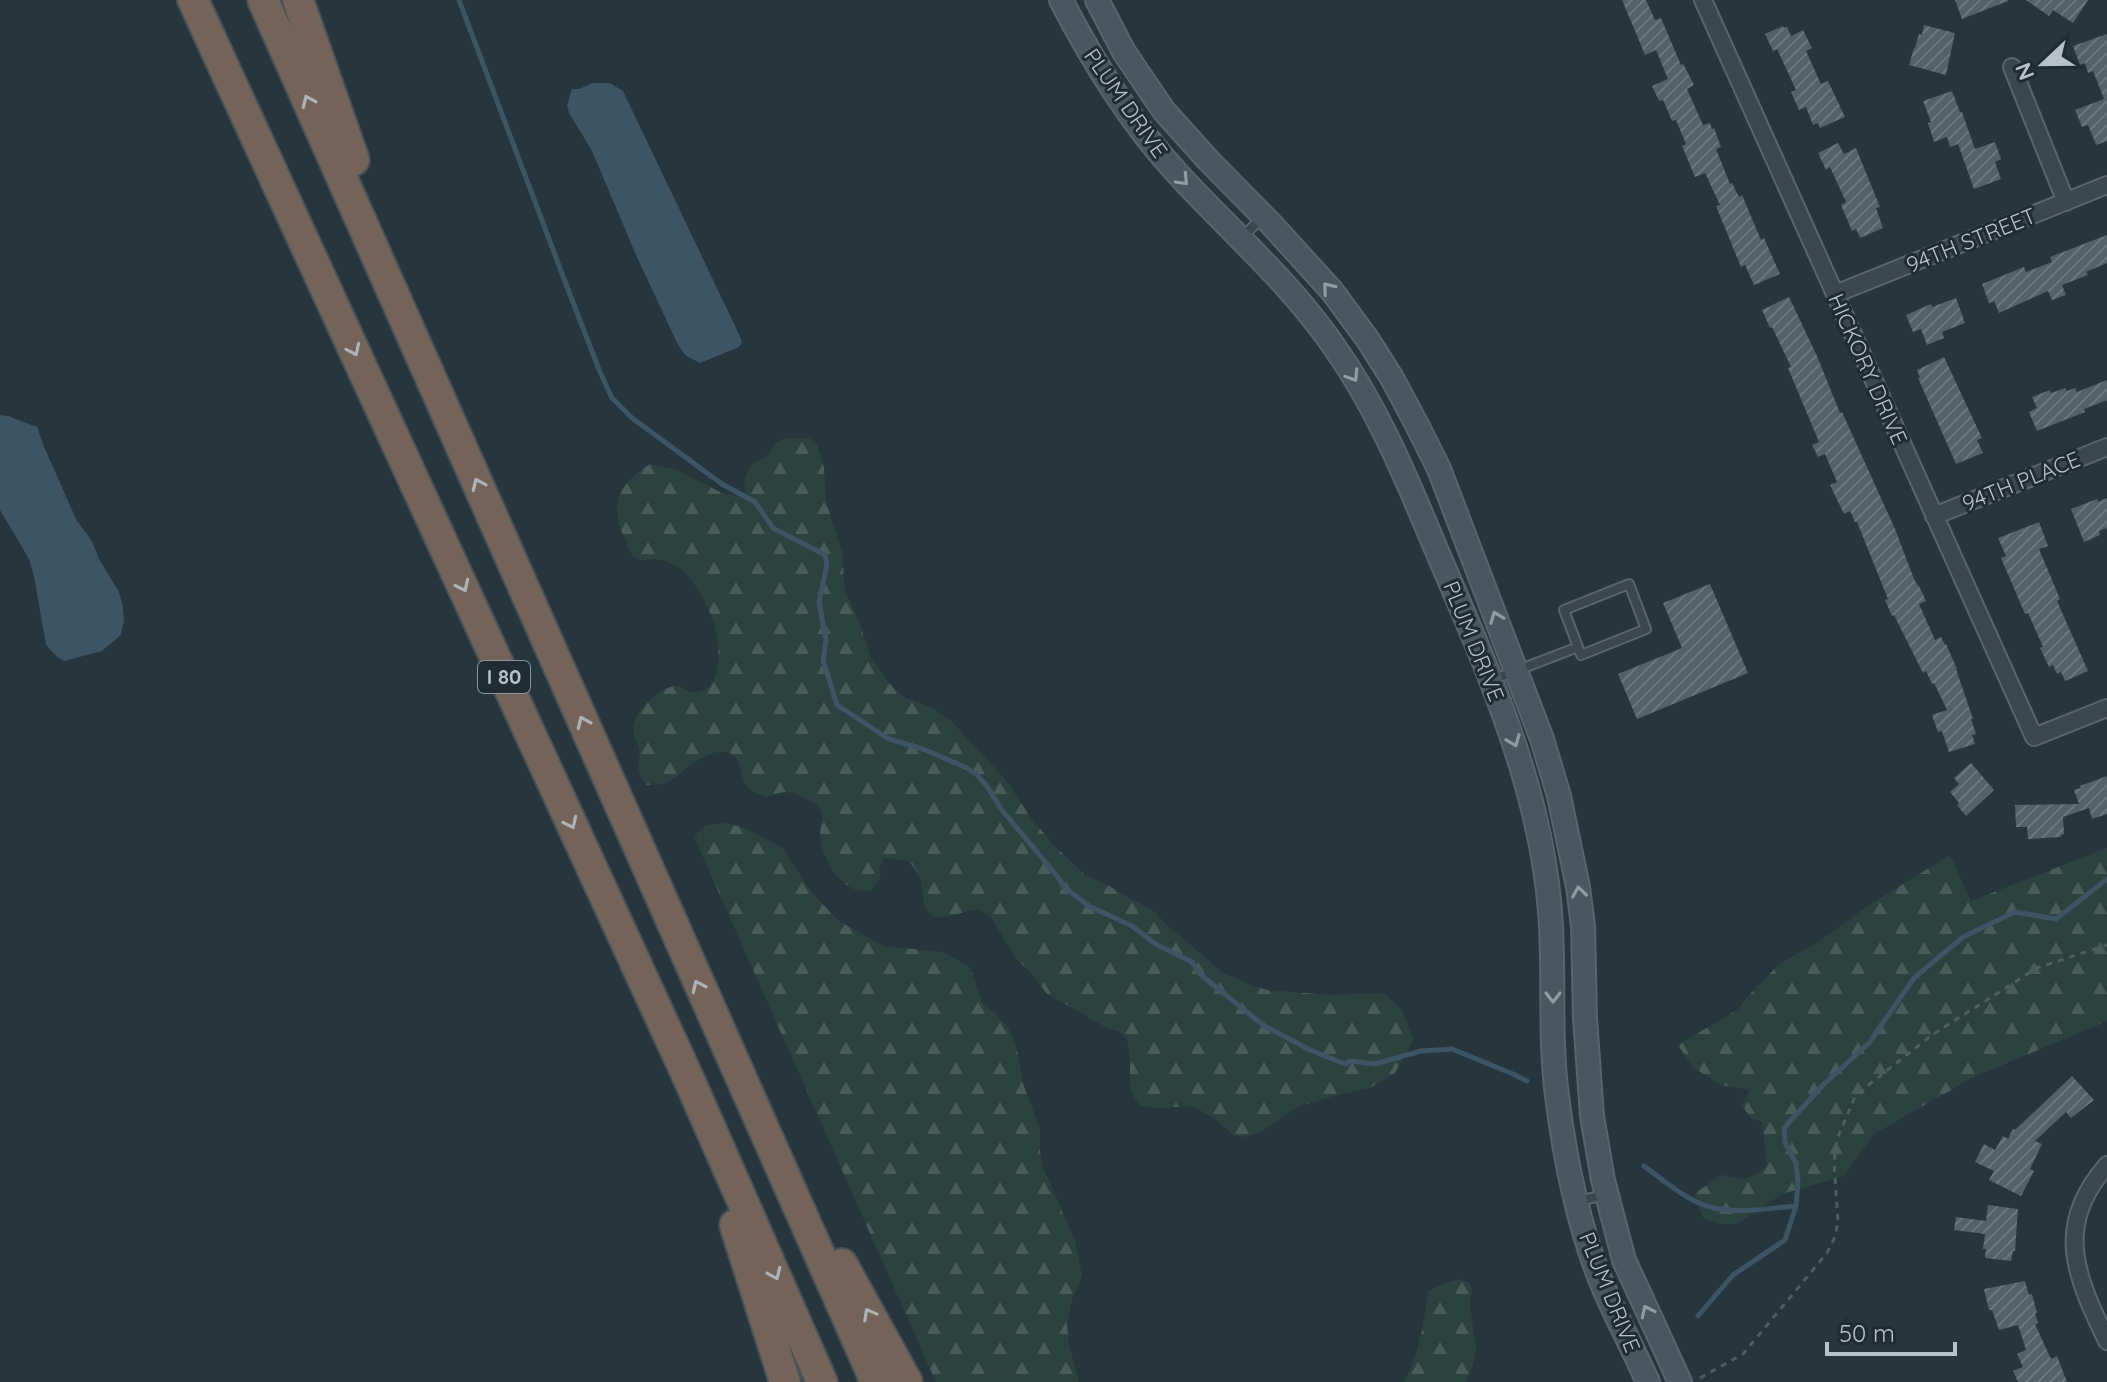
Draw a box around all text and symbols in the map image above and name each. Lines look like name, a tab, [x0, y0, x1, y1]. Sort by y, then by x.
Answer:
north arrow	[2003, 24, 2083, 104]
street label: PLUM DRIVE	[1078, 43, 1174, 163]
text: N	[2008, 59, 2040, 84]
one-way arrow	[302, 94, 318, 109]
one-way arrow	[1174, 171, 1189, 185]
street label: 94TH STREET	[1902, 201, 2040, 279]
one-way arrow	[1323, 283, 1338, 297]
street label: HICKORY DRIVE	[1822, 289, 1914, 449]
one-way arrow	[344, 342, 360, 356]
one-way arrow	[1343, 367, 1359, 382]
street label: 94TH PLACE	[1958, 445, 2084, 517]
one-way arrow	[472, 478, 488, 492]
street label: PLUM DRIVE	[1437, 577, 1511, 705]
one-way arrow	[453, 578, 469, 593]
one-way arrow	[1489, 611, 1506, 625]
road number: I 80	[478, 661, 530, 693]
one-way arrow	[576, 716, 592, 730]
one-way arrow	[1504, 733, 1521, 747]
one-way arrow	[561, 814, 577, 829]
one-way arrow	[1570, 886, 1587, 899]
one-way arrow	[692, 980, 708, 994]
one-way arrow	[1544, 991, 1562, 1004]
street label: PLUM DRIVE	[1573, 1228, 1647, 1356]
one-way arrow	[765, 1266, 781, 1280]
one-way arrow	[1641, 1305, 1657, 1320]
scale bar	[1827, 1306, 1955, 1356]
one-way arrow	[864, 1307, 879, 1322]
text: 50 m	[1839, 1318, 1895, 1348]

